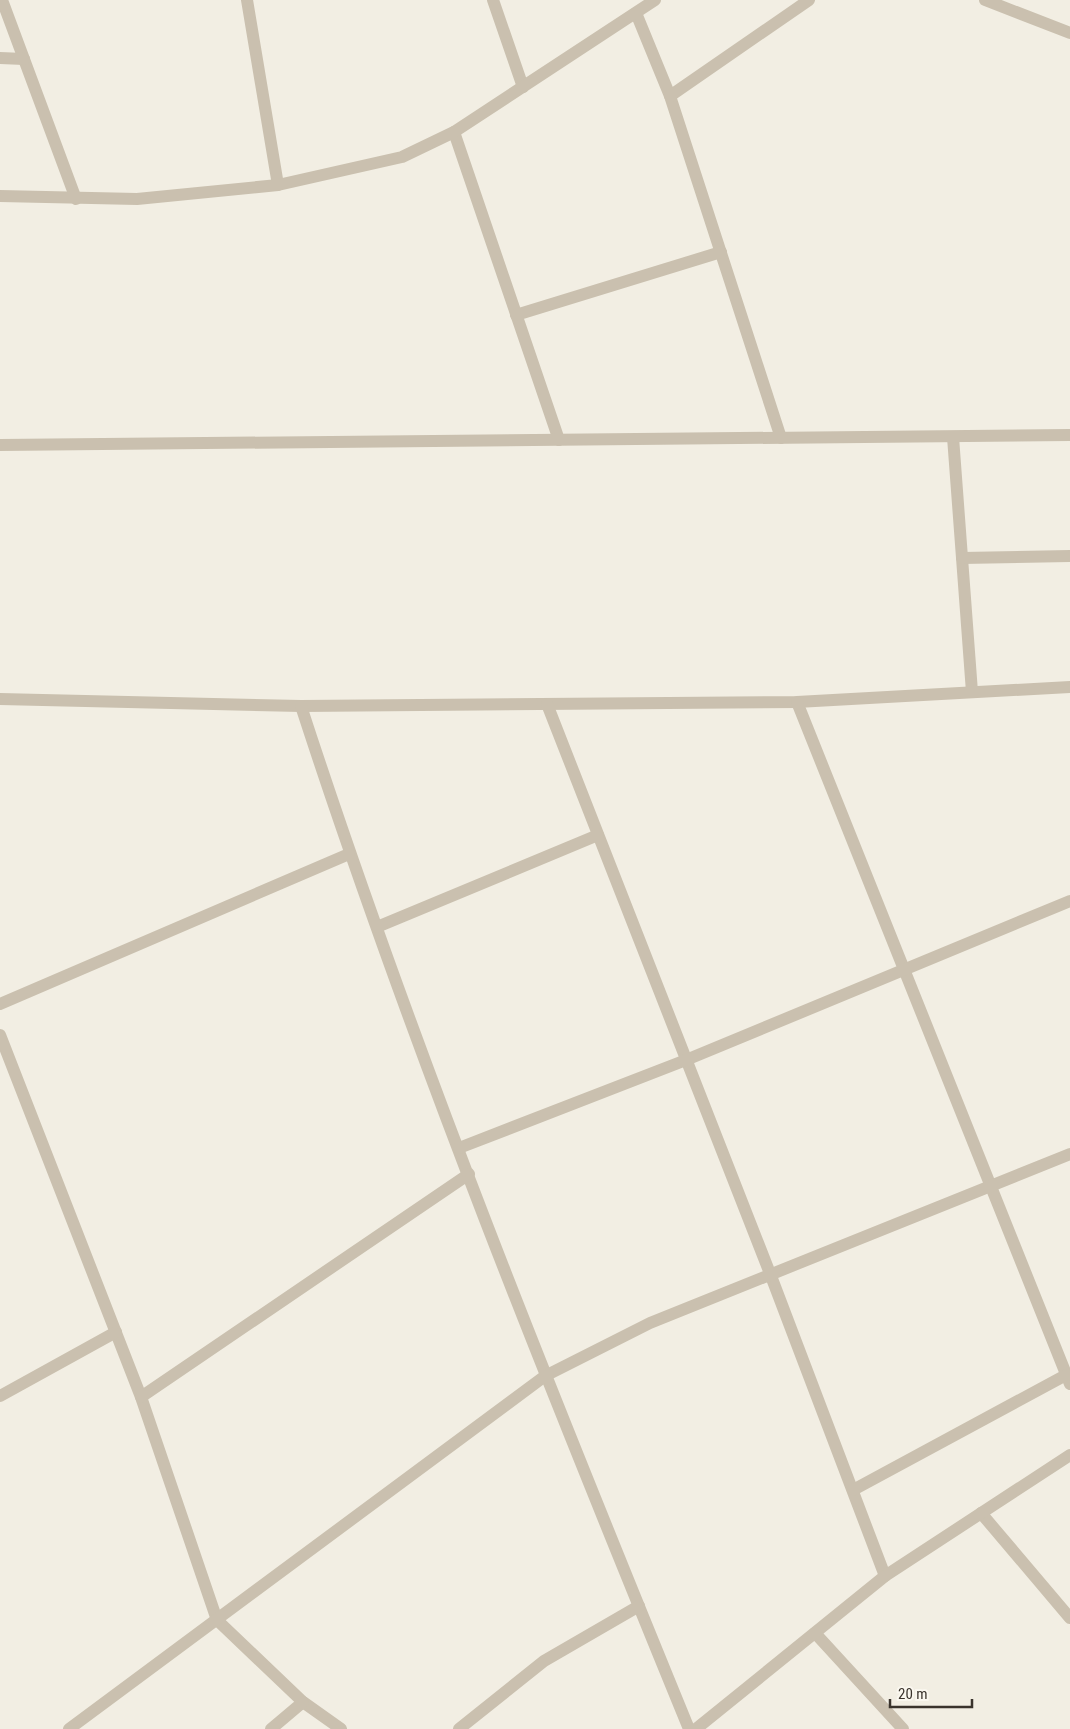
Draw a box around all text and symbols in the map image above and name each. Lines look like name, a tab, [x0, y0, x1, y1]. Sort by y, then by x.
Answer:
scale bar	[890, 1676, 972, 1708]
text: 20 m	[898, 1685, 928, 1703]

